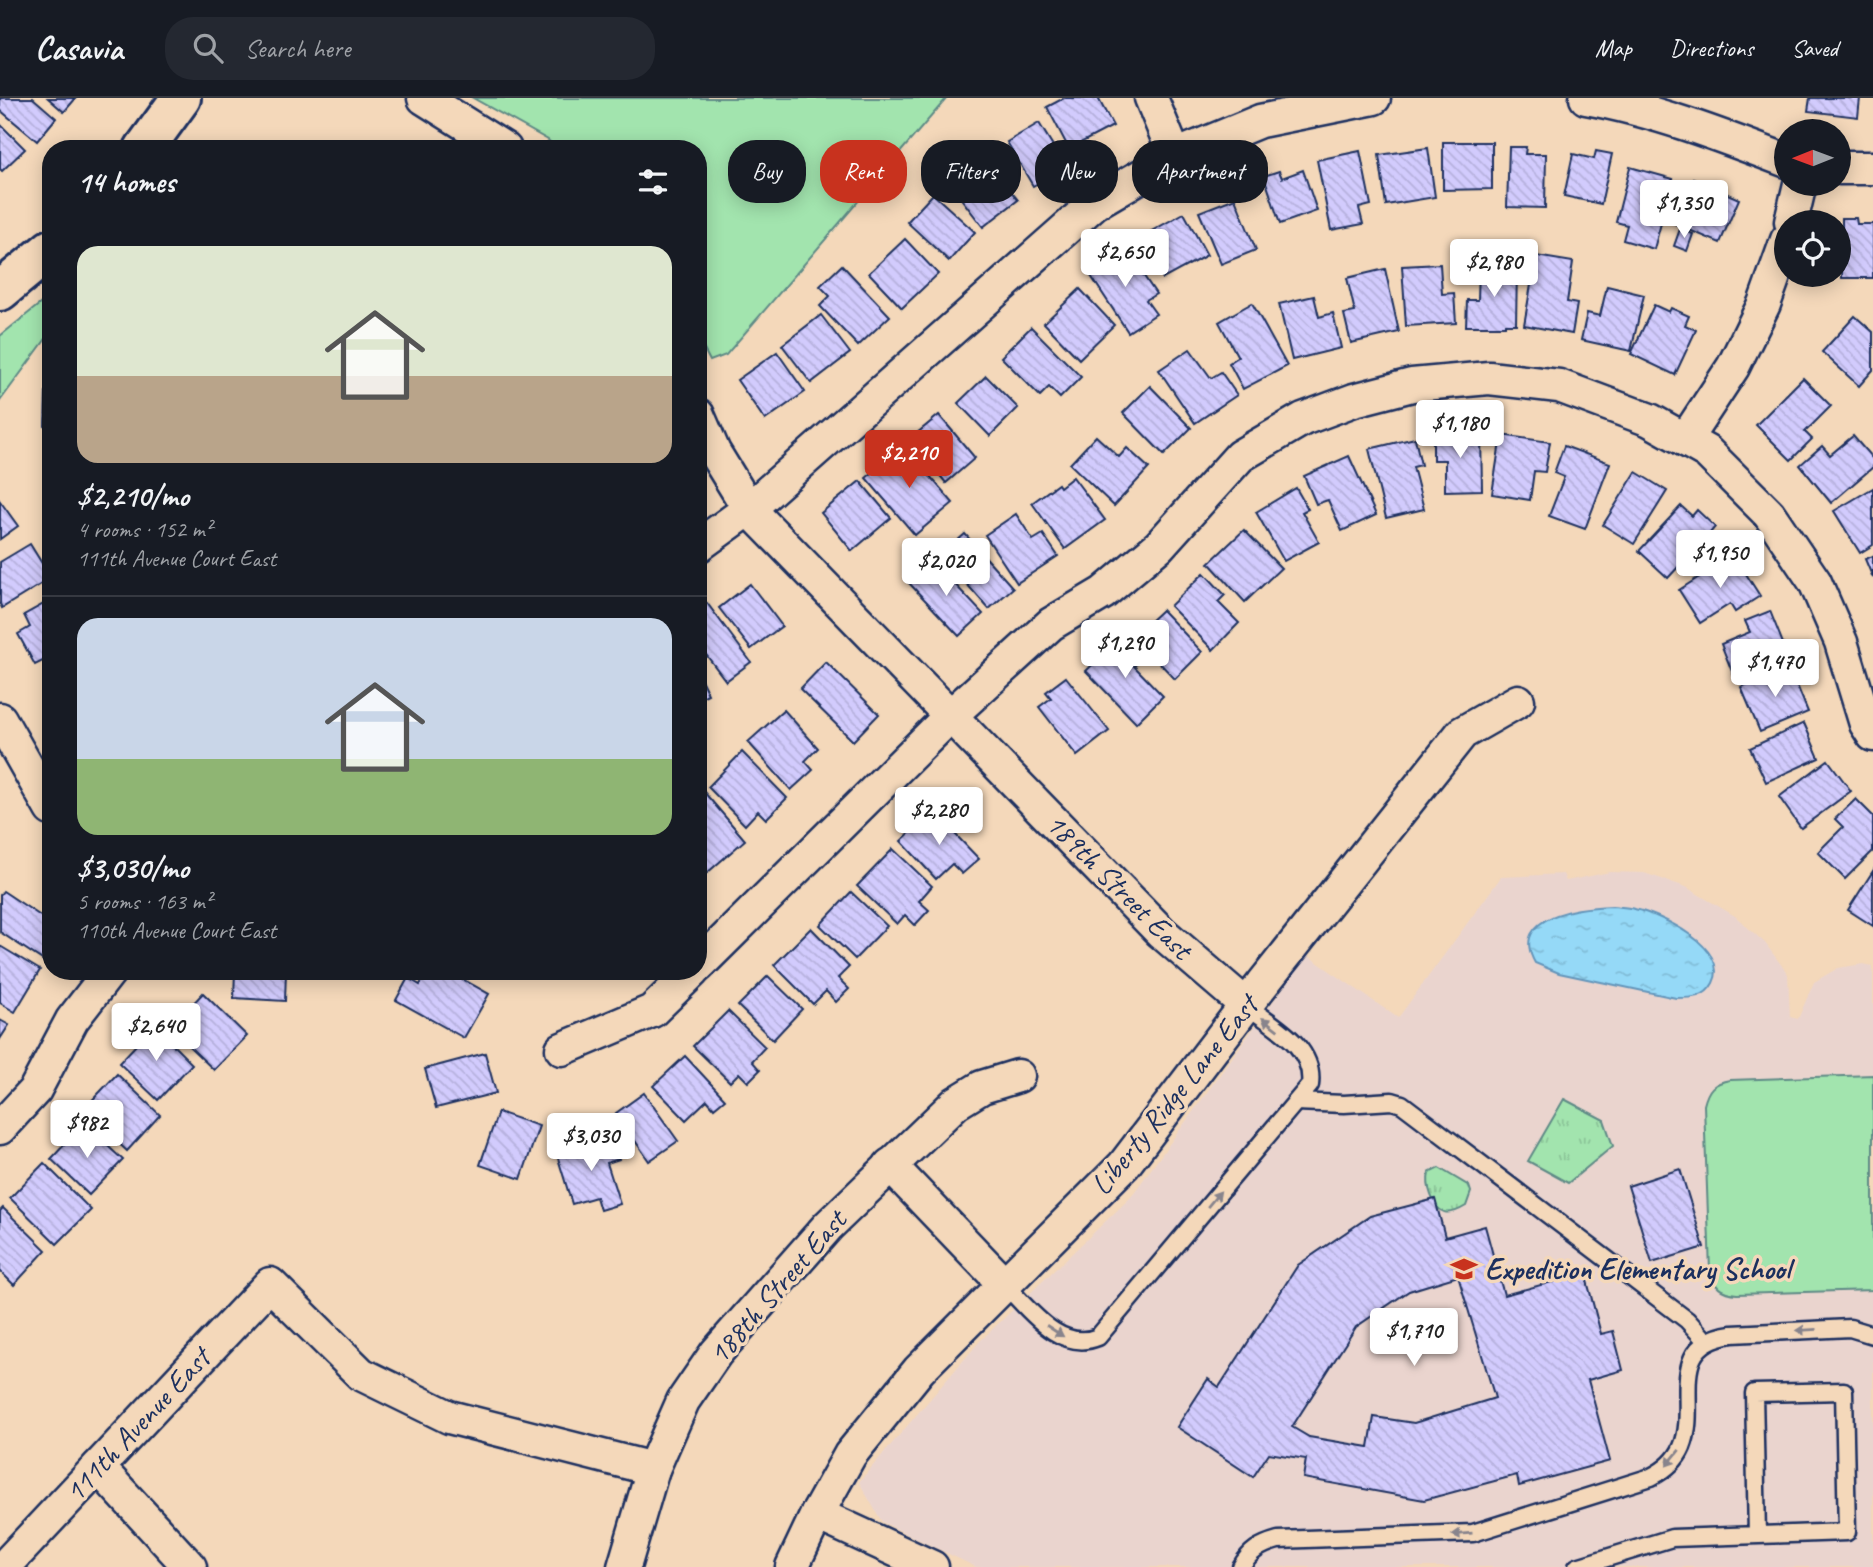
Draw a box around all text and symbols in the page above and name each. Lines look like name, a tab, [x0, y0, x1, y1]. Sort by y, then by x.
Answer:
search box	[165, 17, 655, 80]
text: Casavia	[35, 27, 123, 69]
icon: search	[189, 29, 227, 67]
text: Search here	[245, 32, 351, 65]
text: Map	[1595, 33, 1632, 63]
text: Directions	[1670, 33, 1753, 63]
text: Saved	[1791, 33, 1838, 63]
north arrow	[1774, 119, 1852, 196]
map controls	[1774, 119, 1851, 287]
chip: Buy	[728, 140, 806, 203]
chip: Rent	[820, 140, 907, 203]
chip: Filters	[921, 140, 1021, 203]
chip: New	[1035, 140, 1118, 203]
chip: Apartment	[1132, 140, 1268, 203]
text: 14 homes	[77, 163, 175, 201]
icon: filters	[634, 163, 672, 201]
pin: $1,350	[1627, 180, 1741, 240]
text: $1,350	[1656, 188, 1712, 217]
button: locate	[1774, 210, 1851, 287]
pin: $2,650	[1068, 230, 1182, 289]
text: $2,650	[1097, 237, 1153, 266]
pin: $2,980	[1437, 240, 1551, 299]
text: $2,980	[1466, 247, 1522, 276]
icon: home	[312, 292, 438, 418]
pin: $1,180	[1403, 400, 1517, 460]
text: $1,180	[1432, 408, 1488, 437]
pin: $2,210	[852, 430, 966, 490]
text: $2,210	[881, 438, 937, 467]
text: $2,210/mo	[77, 477, 189, 515]
text: 4 rooms · 152 m²	[77, 515, 212, 544]
pin: $1,950	[1663, 531, 1777, 590]
pin: $2,020	[889, 538, 1003, 598]
text: $1,950	[1692, 538, 1748, 567]
text: 111th Avenue Court East	[77, 544, 276, 573]
text: $2,020	[918, 546, 974, 575]
pin: $1,290	[1068, 620, 1182, 680]
text: $1,290	[1097, 628, 1153, 657]
pin: $1,470	[1718, 640, 1832, 699]
text: $1,470	[1747, 647, 1803, 676]
icon: home	[312, 664, 438, 790]
pin: $2,280	[882, 788, 996, 847]
text: $2,280	[911, 795, 967, 824]
street label: 189th Street East	[1038, 805, 1202, 969]
text: $3,030/mo	[77, 849, 189, 887]
text: 5 rooms · 163 m²	[77, 887, 212, 916]
text: 110th Avenue Court East	[77, 916, 276, 945]
street label: Liberty Ridge Lane East	[1082, 985, 1269, 1202]
pin: $2,640	[99, 1004, 213, 1063]
text: $2,640	[128, 1011, 184, 1040]
one-way arrow	[1262, 1016, 1280, 1031]
pin: $982	[46, 1100, 128, 1160]
text: $982	[66, 1108, 108, 1137]
pin: $3,030	[534, 1114, 648, 1173]
text: $3,030	[563, 1121, 619, 1150]
one-way arrow	[1207, 1190, 1222, 1208]
street label: 188th Street East	[700, 1200, 856, 1372]
place label: Expedition Elementary School	[1485, 1250, 1796, 1289]
school or university icon: Expedition Elementary School	[1449, 1254, 1479, 1284]
pin: $1,710	[1357, 1308, 1471, 1368]
text: $1,710	[1386, 1316, 1442, 1345]
one-way arrow	[1046, 1324, 1065, 1337]
one-way arrow	[1795, 1325, 1817, 1336]
street label: 111th Avenue East	[56, 1337, 221, 1510]
one-way arrow	[1666, 1449, 1681, 1467]
one-way arrow	[1451, 1529, 1473, 1540]

